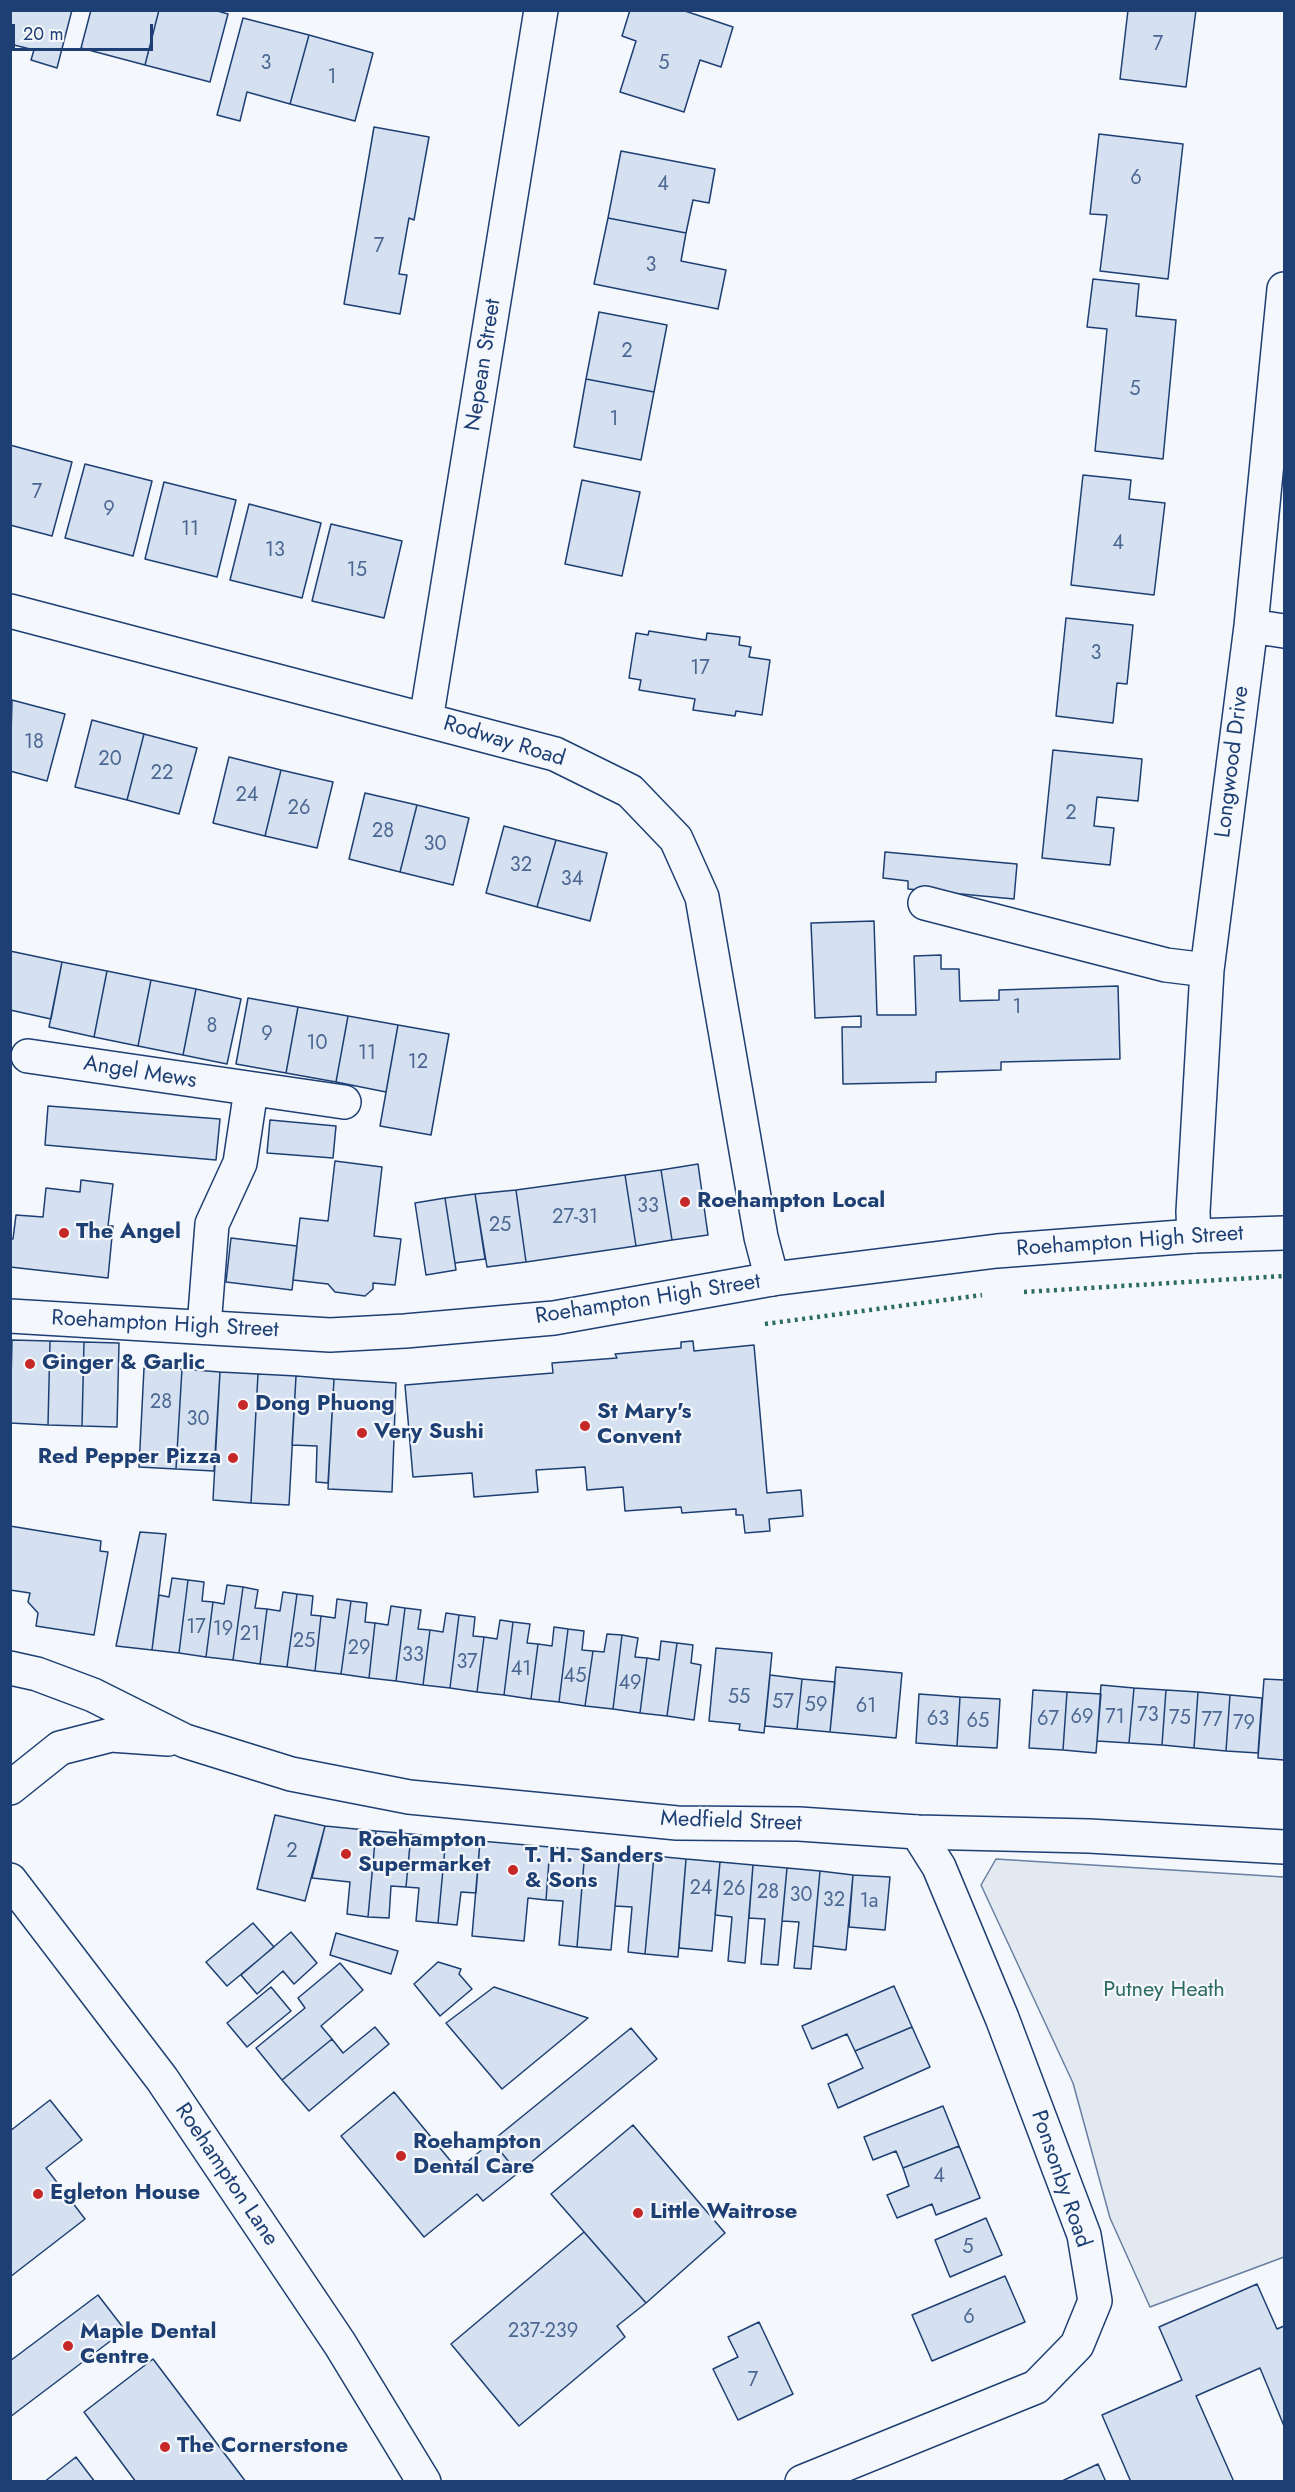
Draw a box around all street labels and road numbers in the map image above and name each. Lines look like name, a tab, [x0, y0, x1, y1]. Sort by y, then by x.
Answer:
street label: Nepean Street	[461, 297, 507, 433]
street label: Longwood Drive	[1211, 685, 1255, 839]
street label: Rodway Road	[440, 711, 568, 773]
street label: Angel Mews	[82, 1051, 198, 1095]
street label: Roehampton High Street	[1016, 1221, 1244, 1263]
street label: Roehampton High Street	[534, 1269, 762, 1331]
street label: Roehampton High Street	[51, 1306, 279, 1344]
street label: Medfield Street	[660, 1806, 802, 1838]
street label: Roehampton Lane	[169, 2099, 283, 2251]
street label: Ponsonby Road	[1024, 2107, 1096, 2251]

